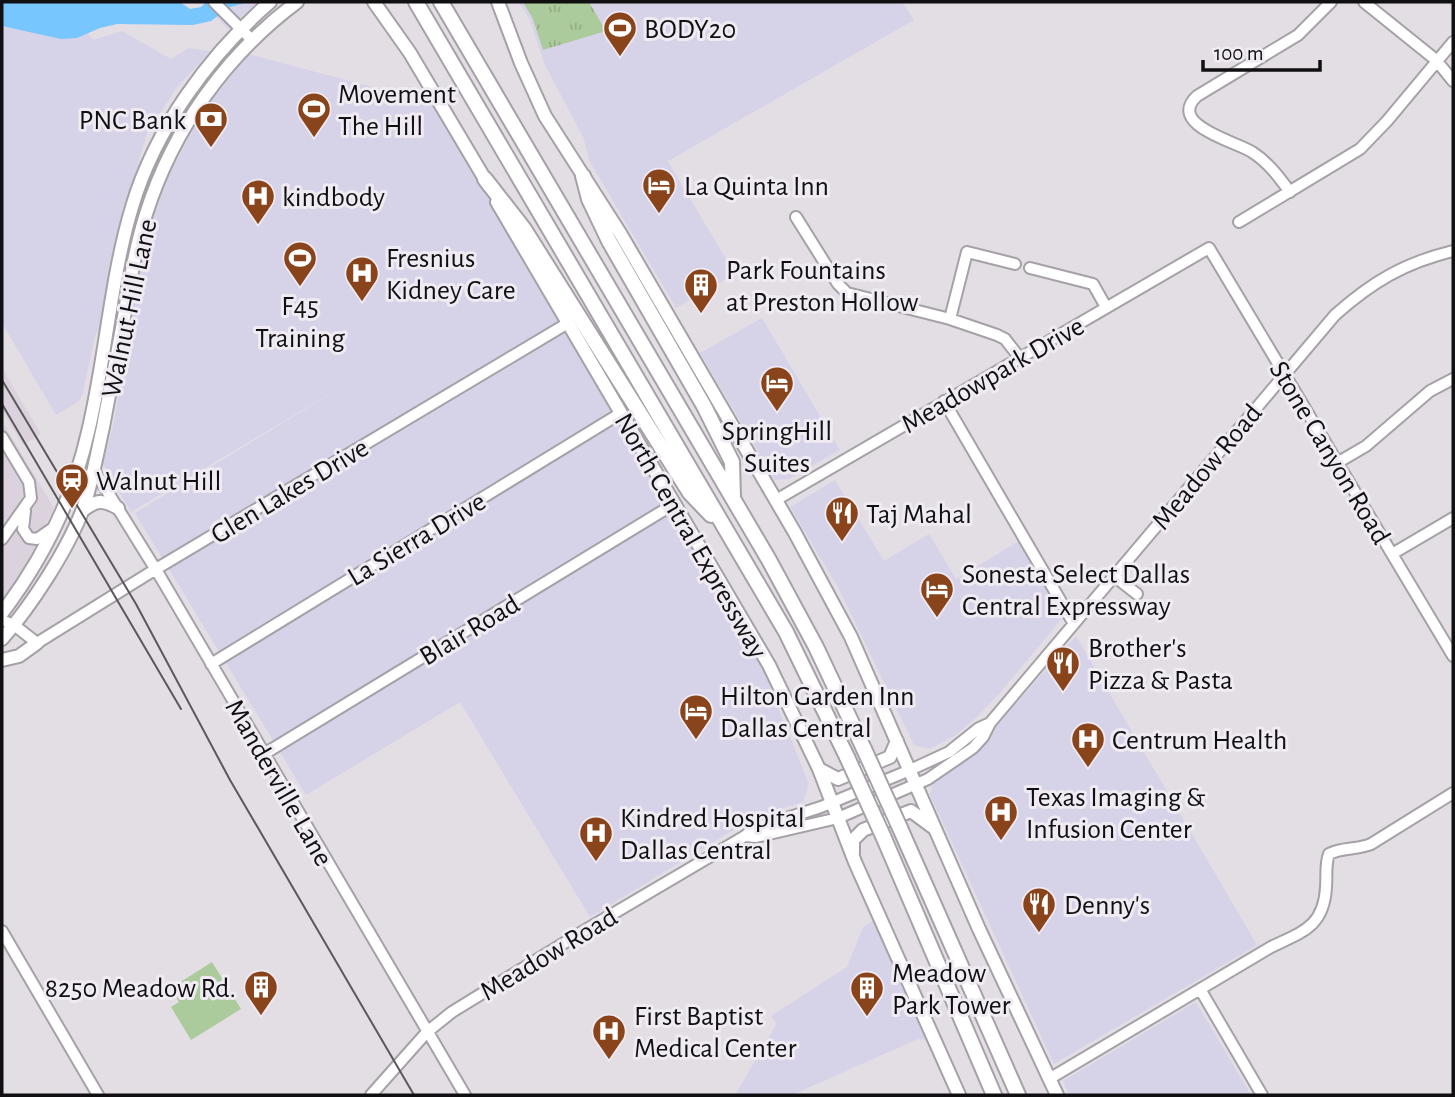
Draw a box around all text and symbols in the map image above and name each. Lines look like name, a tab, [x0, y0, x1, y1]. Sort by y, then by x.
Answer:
sports icon: BODY20	[601, 9, 639, 58]
place label: BODY20	[644, 16, 736, 44]
scale bar	[1203, 28, 1320, 72]
text: 100 m	[1214, 43, 1264, 64]
place label: Movement The Hill	[338, 81, 456, 141]
sports icon: Movement The Hill	[295, 90, 333, 139]
bank icon: PNC Bank	[192, 100, 230, 149]
place label: PNC Bank	[79, 107, 186, 135]
hotel icon: La Quinta Inn	[640, 166, 678, 215]
place label: La Quinta Inn	[684, 173, 829, 201]
hospital icon: kindbody	[239, 177, 277, 226]
place label: kindbody	[282, 184, 385, 212]
street label: Walnut Hill Lane	[97, 217, 163, 400]
sports icon: F45 Training	[281, 239, 319, 288]
place label: Fresnius Kidney Care	[386, 245, 516, 305]
hospital icon: Fresnius Kidney Care	[343, 254, 381, 303]
place label: Park Fountains at Preston Hollow	[726, 257, 919, 317]
building icon: Park Fountains at Preston Hollow	[682, 266, 720, 315]
place label: F45 Training	[255, 293, 345, 353]
street label: Meadowpark Drive	[897, 312, 1089, 439]
street label: Stone Canyon Road	[1264, 357, 1395, 549]
hotel icon: SpringHill Suites	[758, 364, 796, 413]
street label: Meadow Road	[1147, 399, 1268, 535]
street label: North Central Expressway	[609, 409, 772, 663]
place label: SpringHill Suites	[722, 418, 832, 478]
street label: Glen Lakes Drive	[206, 434, 374, 550]
station icon: Walnut Hill	[53, 461, 91, 510]
place label: Walnut Hill	[96, 468, 221, 496]
street label: La Sierra Drive	[343, 488, 491, 592]
restaurant icon: Taj Mahal	[823, 494, 861, 543]
place label: Taj Mahal	[866, 501, 972, 529]
place label: Sonesta Select Dallas Central Expressway	[962, 561, 1190, 621]
hotel icon: Sonesta Select Dallas Central Expressway	[918, 570, 956, 619]
street label: Blair Road	[415, 590, 525, 671]
place label: Brother's Pizza & Pasta	[1088, 635, 1233, 695]
restaurant icon: Brother's Pizza & Pasta	[1044, 644, 1082, 693]
place label: Hilton Garden Inn Dallas Central	[720, 683, 914, 743]
hotel icon: Hilton Garden Inn Dallas Central	[677, 692, 715, 741]
street label: Manderville Lane	[219, 695, 337, 871]
hospital icon: Centrum Health	[1069, 720, 1107, 769]
place label: Centrum Health	[1112, 727, 1287, 755]
place label: Texas Imaging & Infusion Center	[1026, 784, 1206, 844]
hospital icon: Texas Imaging & Infusion Center	[982, 793, 1020, 842]
place label: Kindred Hospital Dallas Central	[620, 805, 805, 865]
hospital icon: Kindred Hospital Dallas Central	[577, 814, 615, 863]
restaurant icon: Denny's	[1020, 885, 1058, 934]
place label: Denny's	[1064, 892, 1150, 920]
street label: Meadow Road	[476, 903, 622, 1006]
place label: Meadow Park Tower	[892, 960, 1011, 1020]
building icon: 8250 Meadow Rd.	[242, 968, 280, 1017]
building icon: Meadow Park Tower	[848, 969, 886, 1018]
place label: 8250 Meadow Rd.	[45, 975, 236, 1003]
place label: First Baptist Medical Center	[634, 1003, 797, 1063]
hospital icon: First Baptist Medical Center	[590, 1012, 628, 1061]

